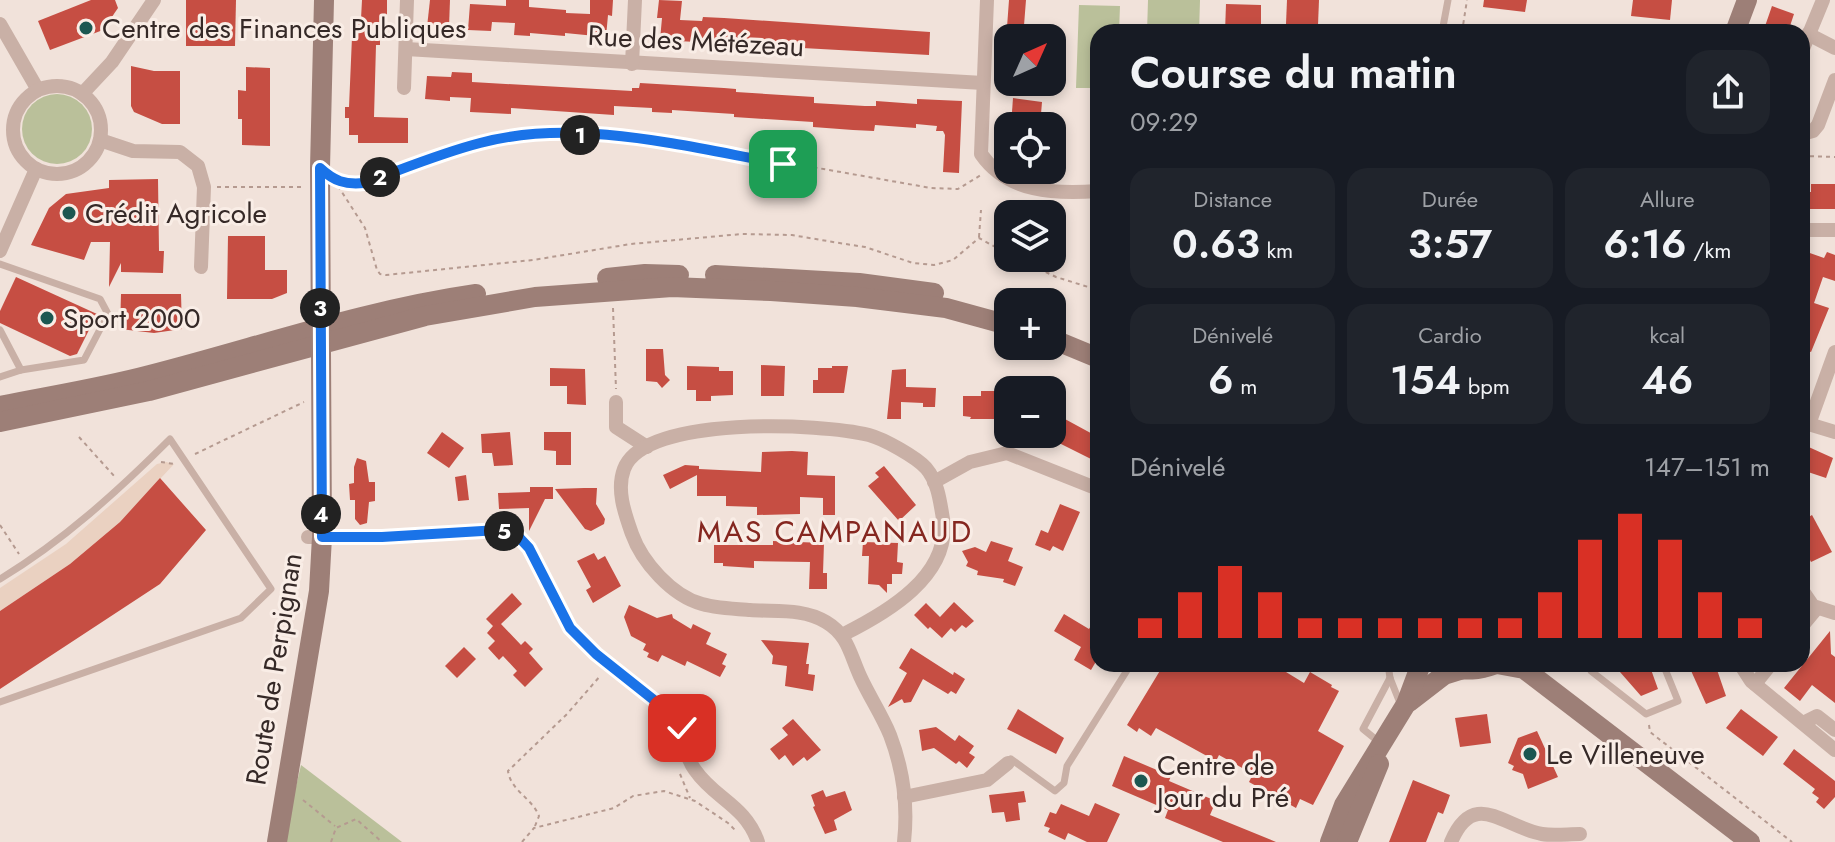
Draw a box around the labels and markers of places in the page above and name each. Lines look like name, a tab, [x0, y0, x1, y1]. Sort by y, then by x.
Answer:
place label: Centre des Finances Publiques	[102, 8, 466, 49]
marker: Centre des Finances Publiques	[77, 19, 95, 37]
pin: 1	[560, 115, 600, 155]
pin	[749, 130, 817, 198]
pin: 2	[360, 157, 400, 197]
place label: Crédit Agricole	[85, 193, 267, 234]
marker: Crédit Agricole	[60, 204, 78, 222]
pin: 3	[300, 288, 340, 328]
place label: Sport 2000	[63, 298, 201, 339]
marker: Sport 2000	[38, 309, 56, 327]
pin: 4	[301, 494, 341, 534]
pin: 5	[484, 511, 524, 551]
pin	[648, 694, 716, 762]
place label: Le Villeneuve	[1546, 734, 1705, 775]
place label: Centre de Jour du Pré	[1153, 745, 1289, 818]
marker: Le Villeneuve	[1521, 745, 1539, 763]
marker: Centre de Jour du Pré	[1132, 772, 1150, 790]

